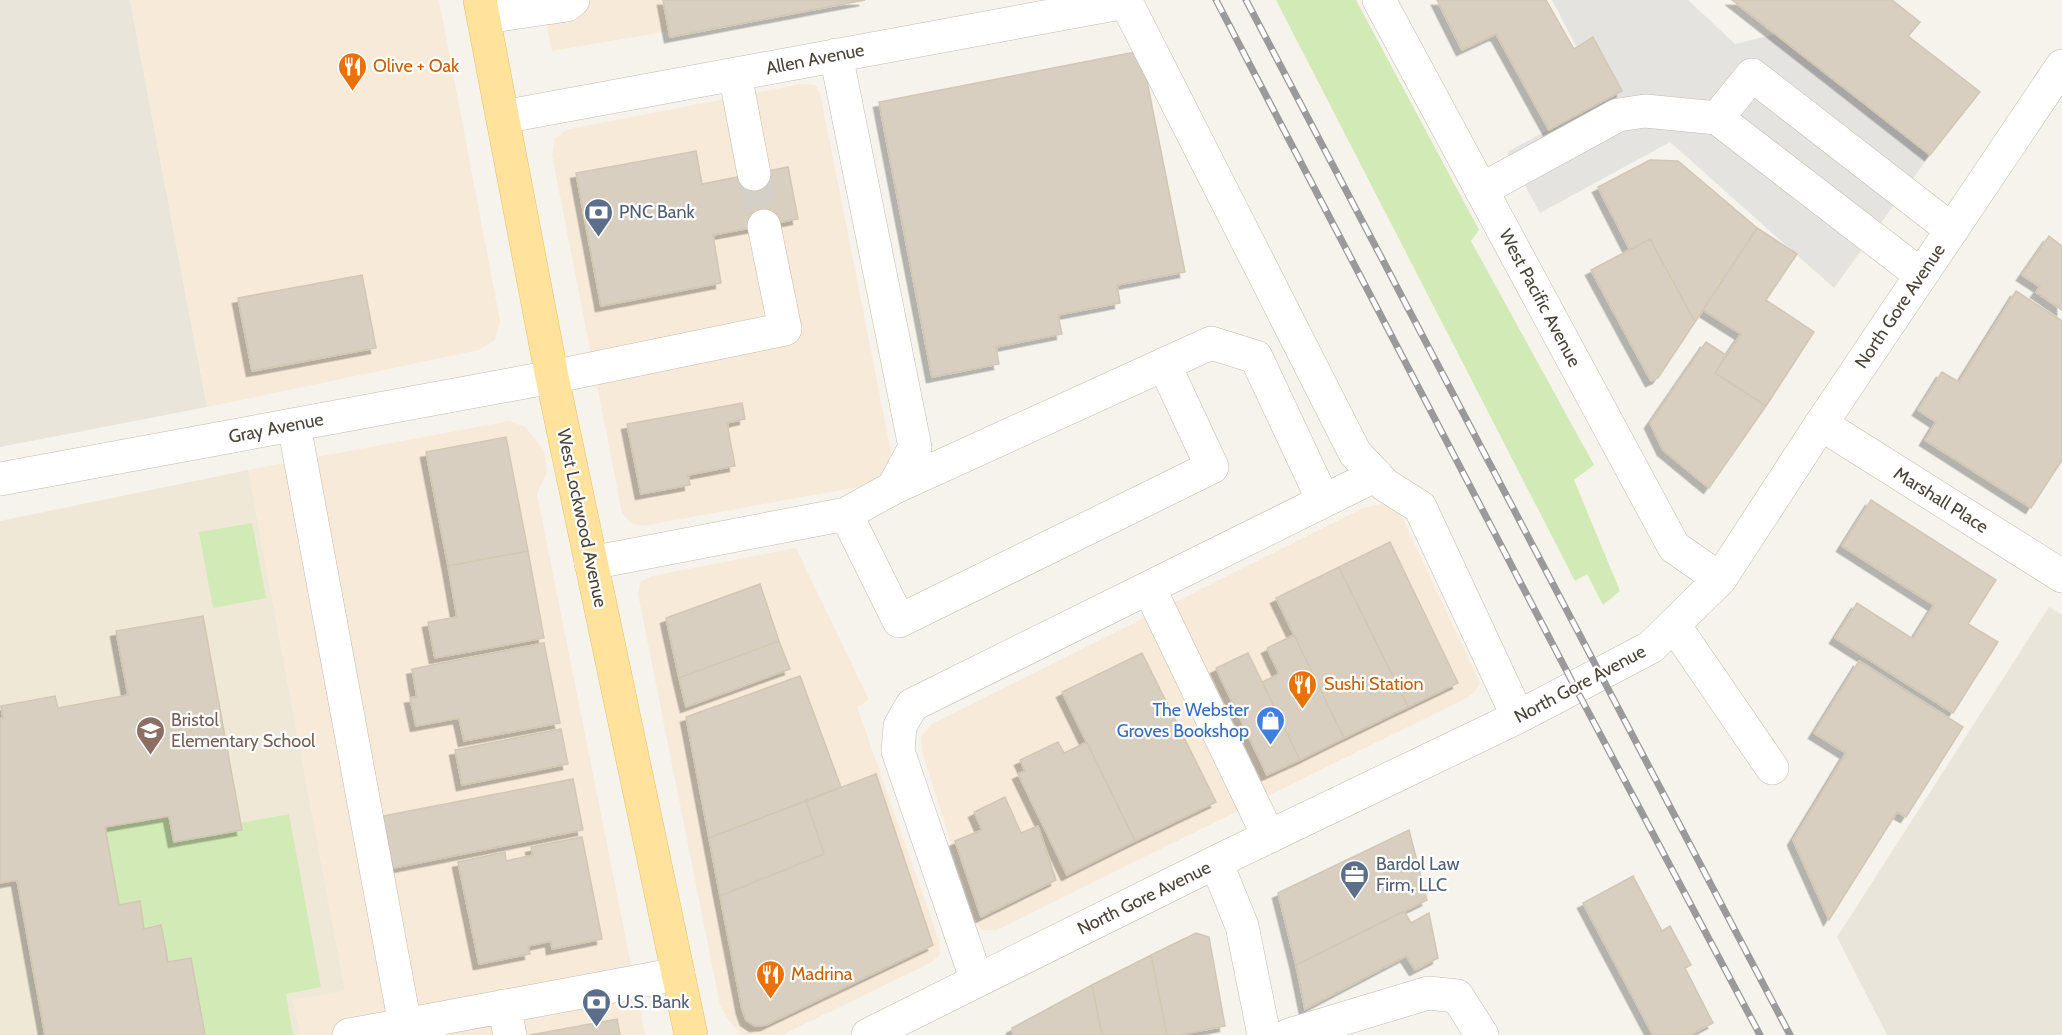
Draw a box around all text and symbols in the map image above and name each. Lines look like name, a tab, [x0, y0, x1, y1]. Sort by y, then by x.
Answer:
street label: Allen Avenue	[764, 39, 866, 79]
restaurant icon: Olive + Oak	[336, 50, 368, 92]
place label: Olive + Oak	[373, 55, 460, 77]
bank icon: PNC Bank	[582, 196, 614, 238]
place label: PNC Bank	[619, 201, 696, 223]
street label: West Pacific Avenue	[1494, 225, 1586, 371]
street label: North Gore Avenue	[1850, 239, 1950, 373]
street label: Gray Avenue	[227, 408, 325, 448]
street label: West Lockwood Avenue	[552, 427, 612, 609]
street label: Marshall Place	[1890, 462, 1992, 538]
street label: North Gore Avenue	[1511, 640, 1649, 728]
restaurant icon: Sushi Station	[1287, 668, 1319, 710]
place label: Sushi Station	[1324, 673, 1424, 695]
place label: The Webster Groves Bookshop	[1117, 699, 1249, 742]
shop icon: The Webster Groves Bookshop	[1254, 704, 1286, 746]
place label: Bristol Elementary School	[171, 709, 316, 752]
school or university icon: Bristol Elementary School	[134, 714, 166, 756]
place label: Bardol Law Firm, LLC	[1376, 853, 1460, 896]
street label: North Gore Avenue	[1074, 856, 1214, 940]
office icon: Bardol Law Firm, LLC	[1339, 858, 1371, 900]
restaurant icon: Madrina	[754, 958, 786, 1000]
place label: Madrina	[791, 963, 853, 985]
bank icon: U.S. Bank	[580, 986, 612, 1028]
place label: U.S. Bank	[617, 991, 690, 1013]

